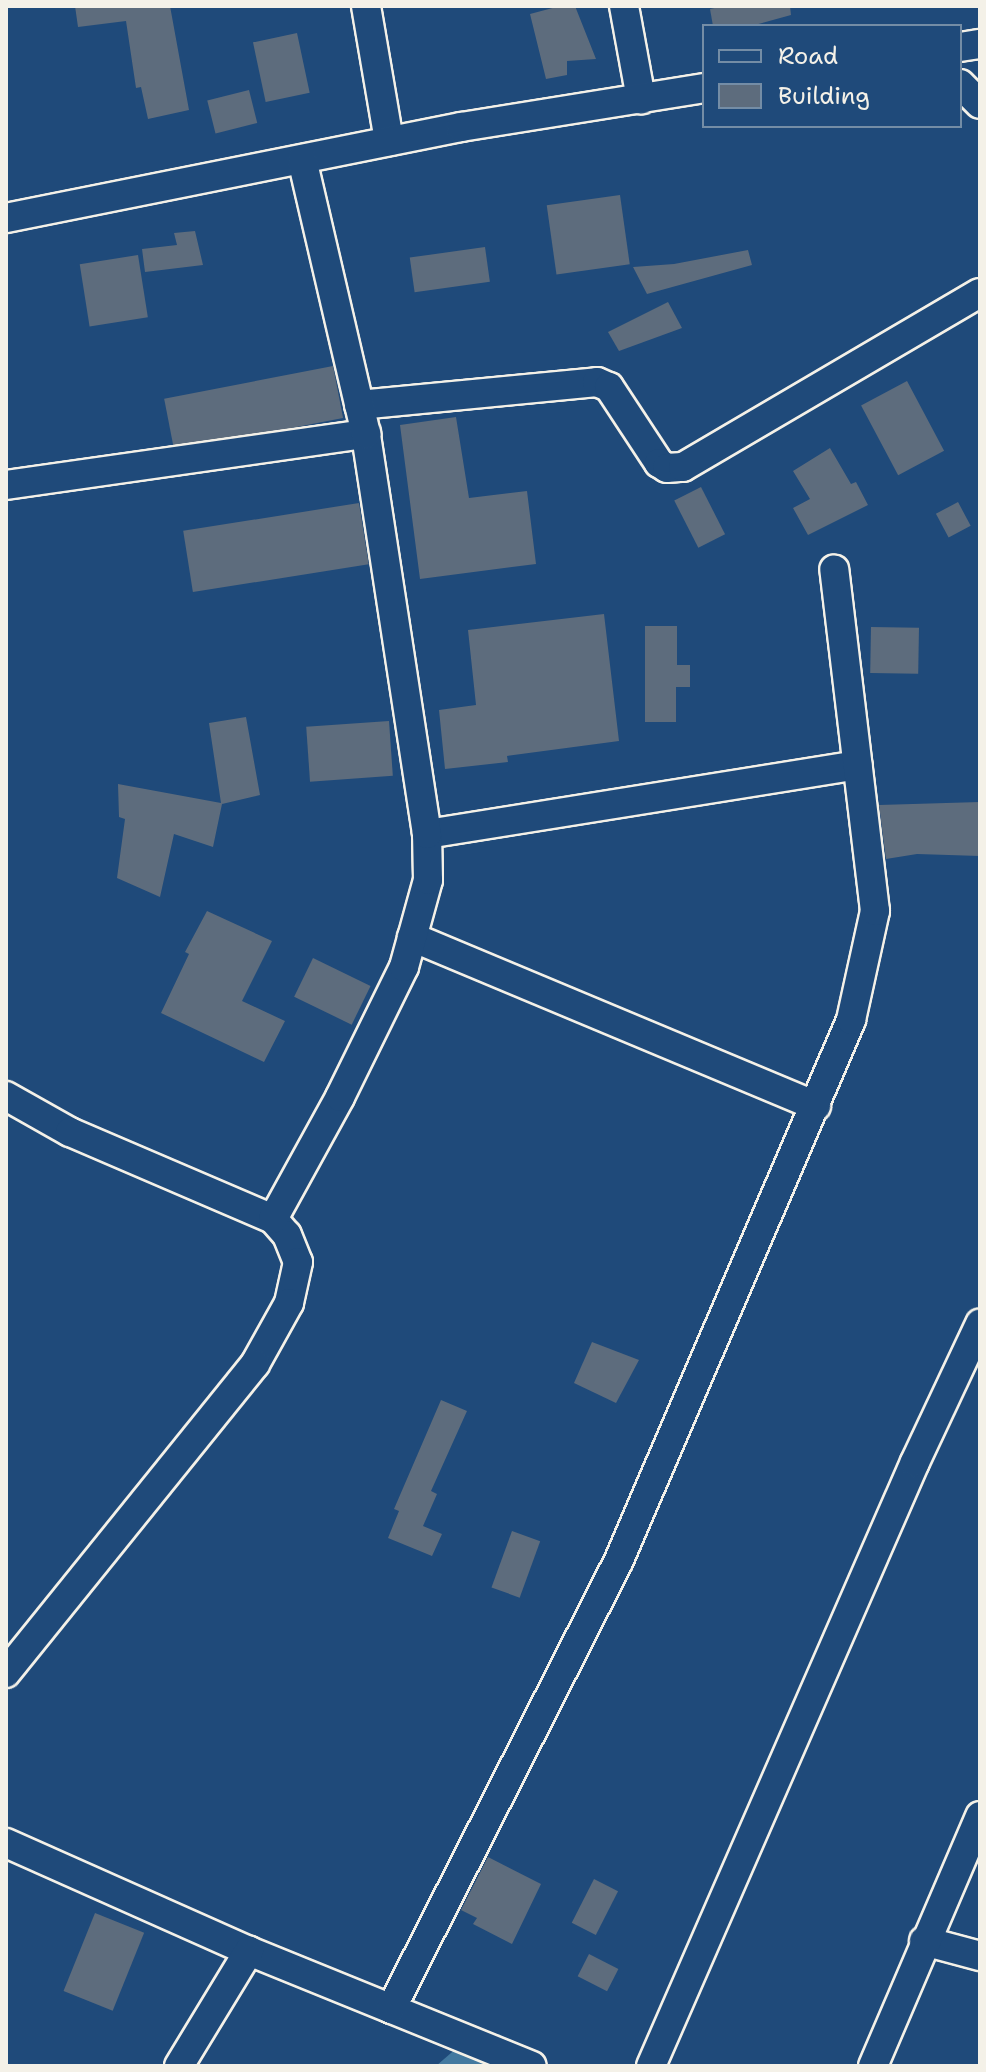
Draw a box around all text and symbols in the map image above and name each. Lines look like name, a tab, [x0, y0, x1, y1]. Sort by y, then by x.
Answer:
legend	[702, 24, 962, 128]
text: Road	[778, 40, 838, 72]
text: Building	[778, 80, 870, 112]

